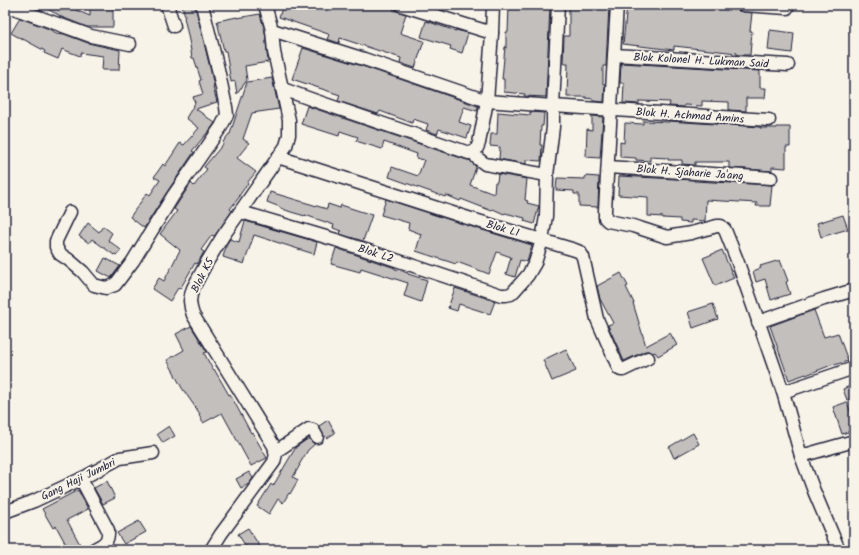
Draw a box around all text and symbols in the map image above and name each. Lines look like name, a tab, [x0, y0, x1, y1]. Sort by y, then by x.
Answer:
street label: Blok Kolonel H. Lukman Said	[633, 48, 770, 74]
street label: Blok H. Achmad Amins	[635, 103, 745, 129]
street label: Blok H. Sjaharie Ja'ang	[636, 160, 744, 186]
street label: Blok L1	[484, 216, 521, 242]
street label: Blok L2	[355, 240, 396, 268]
street label: Blok K5	[187, 254, 220, 296]
street label: Gang Haji Jumbri	[38, 454, 119, 506]

